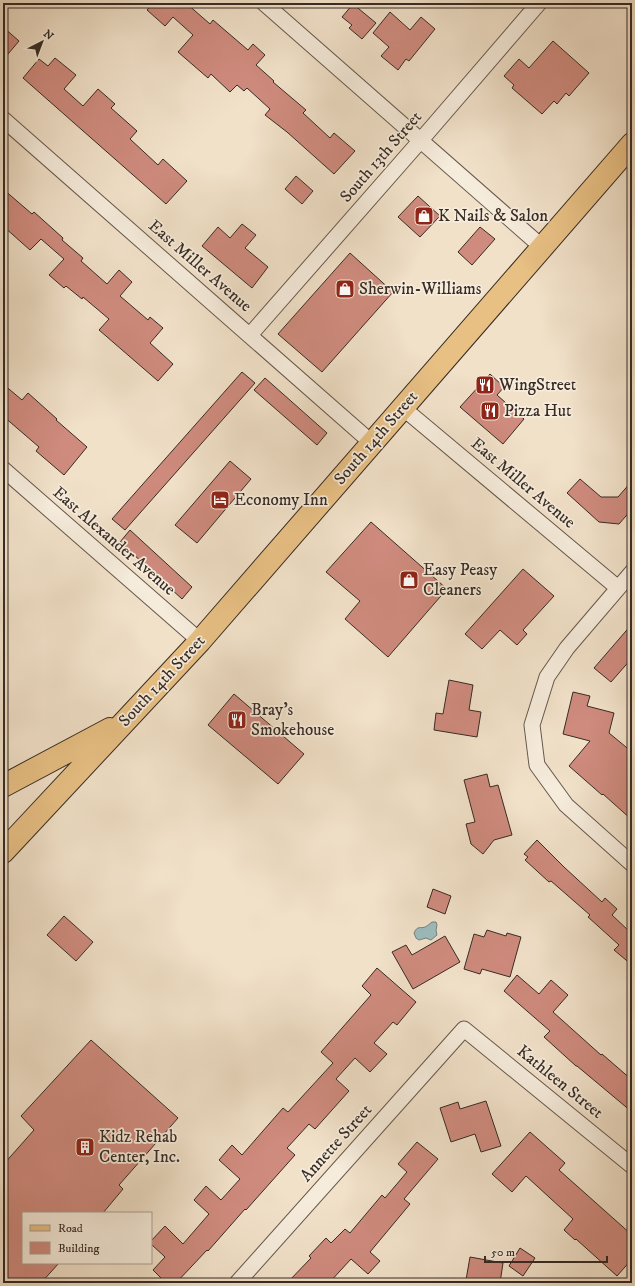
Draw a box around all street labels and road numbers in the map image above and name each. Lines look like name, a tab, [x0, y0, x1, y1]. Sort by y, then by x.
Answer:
street label: South 13th Street	[335, 106, 427, 207]
street label: East Miller Avenue	[144, 215, 256, 317]
street label: South 14th Street	[329, 386, 423, 490]
street label: East Miller Avenue	[466, 433, 580, 533]
street label: East Alexander Avenue	[48, 482, 180, 600]
street label: South 14th Street	[114, 630, 211, 732]
street label: Kathleen Street	[512, 1040, 608, 1124]
street label: Annette Street	[295, 1099, 377, 1187]

